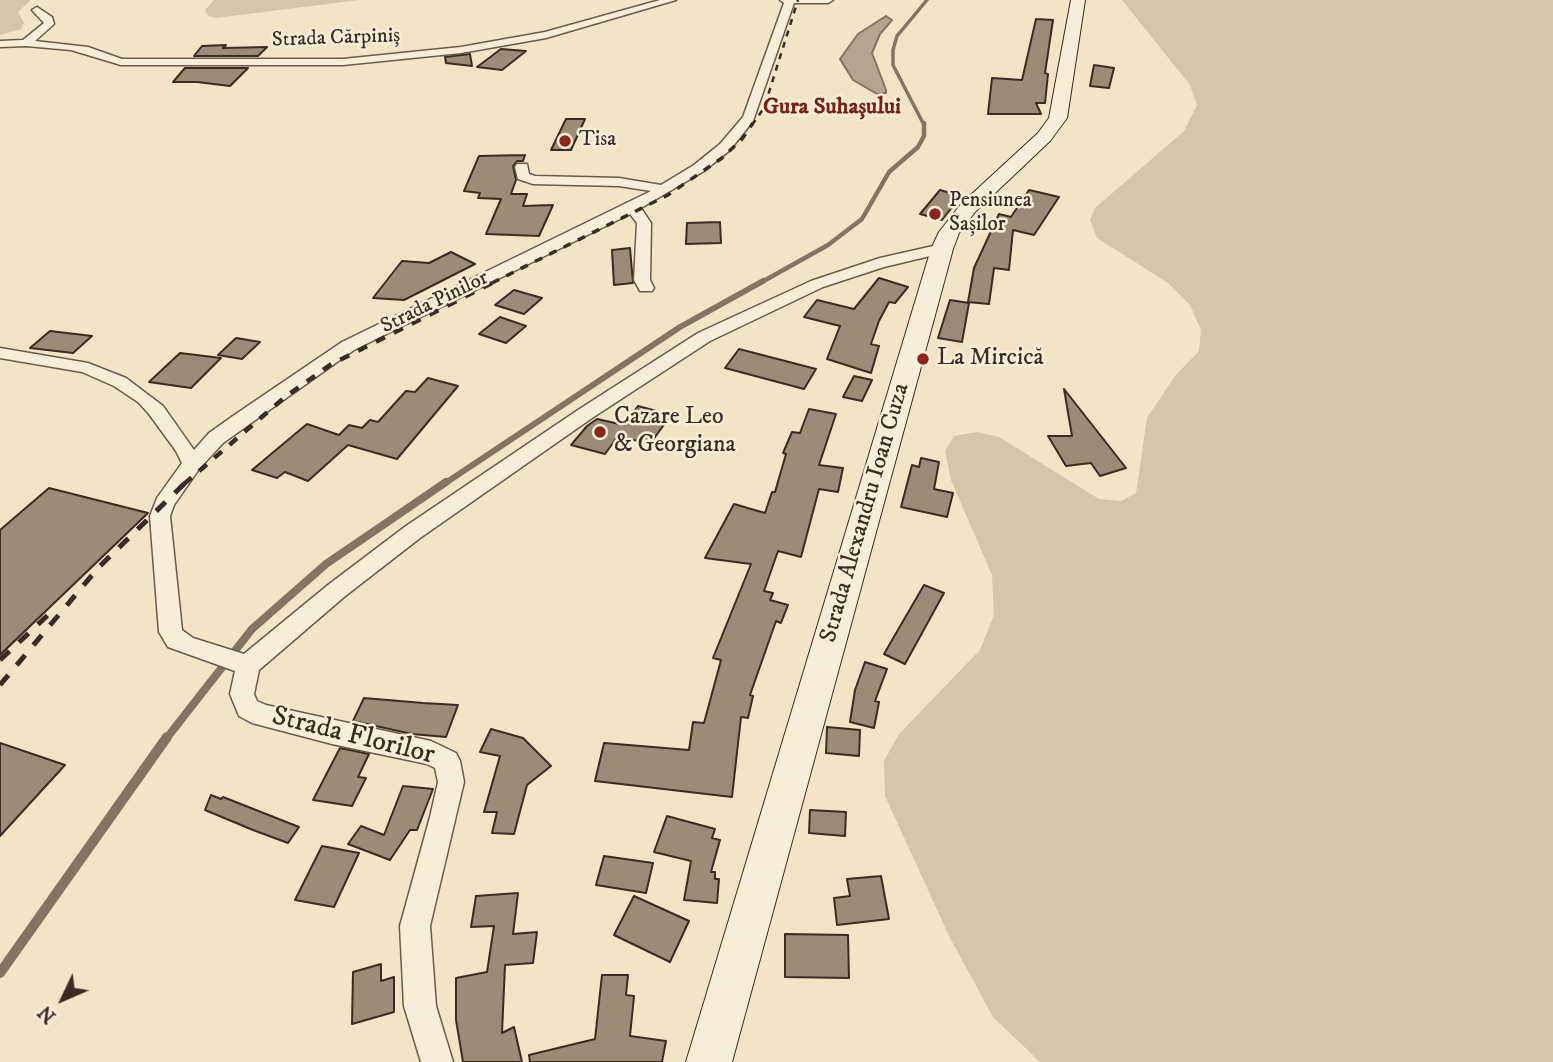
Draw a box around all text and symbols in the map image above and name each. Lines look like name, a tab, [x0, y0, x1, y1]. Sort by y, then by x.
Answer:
street label: Strada Cărpiniș	[271, 24, 401, 54]
district label: Gura Suhașului	[763, 94, 901, 122]
place label: Tisa	[579, 128, 616, 154]
marker: Tisa	[557, 133, 573, 149]
place label: Pensiunea Sașilor	[949, 189, 1032, 239]
marker: Pensiunea Sașilor	[927, 206, 943, 222]
street label: Strada Pinilor	[377, 266, 493, 340]
place label: La Mircică	[937, 345, 1044, 373]
marker: La Mircică	[915, 351, 931, 367]
street label: Strada Alexandru Ioan Cuza	[815, 380, 917, 646]
place label: Cazare Leo & Georgiana	[614, 404, 736, 460]
marker: Cazare Leo & Georgiana	[592, 424, 608, 440]
street label: Strada Florilor	[268, 701, 438, 773]
north arrow	[28, 964, 98, 1034]
text: N	[34, 1000, 61, 1028]

